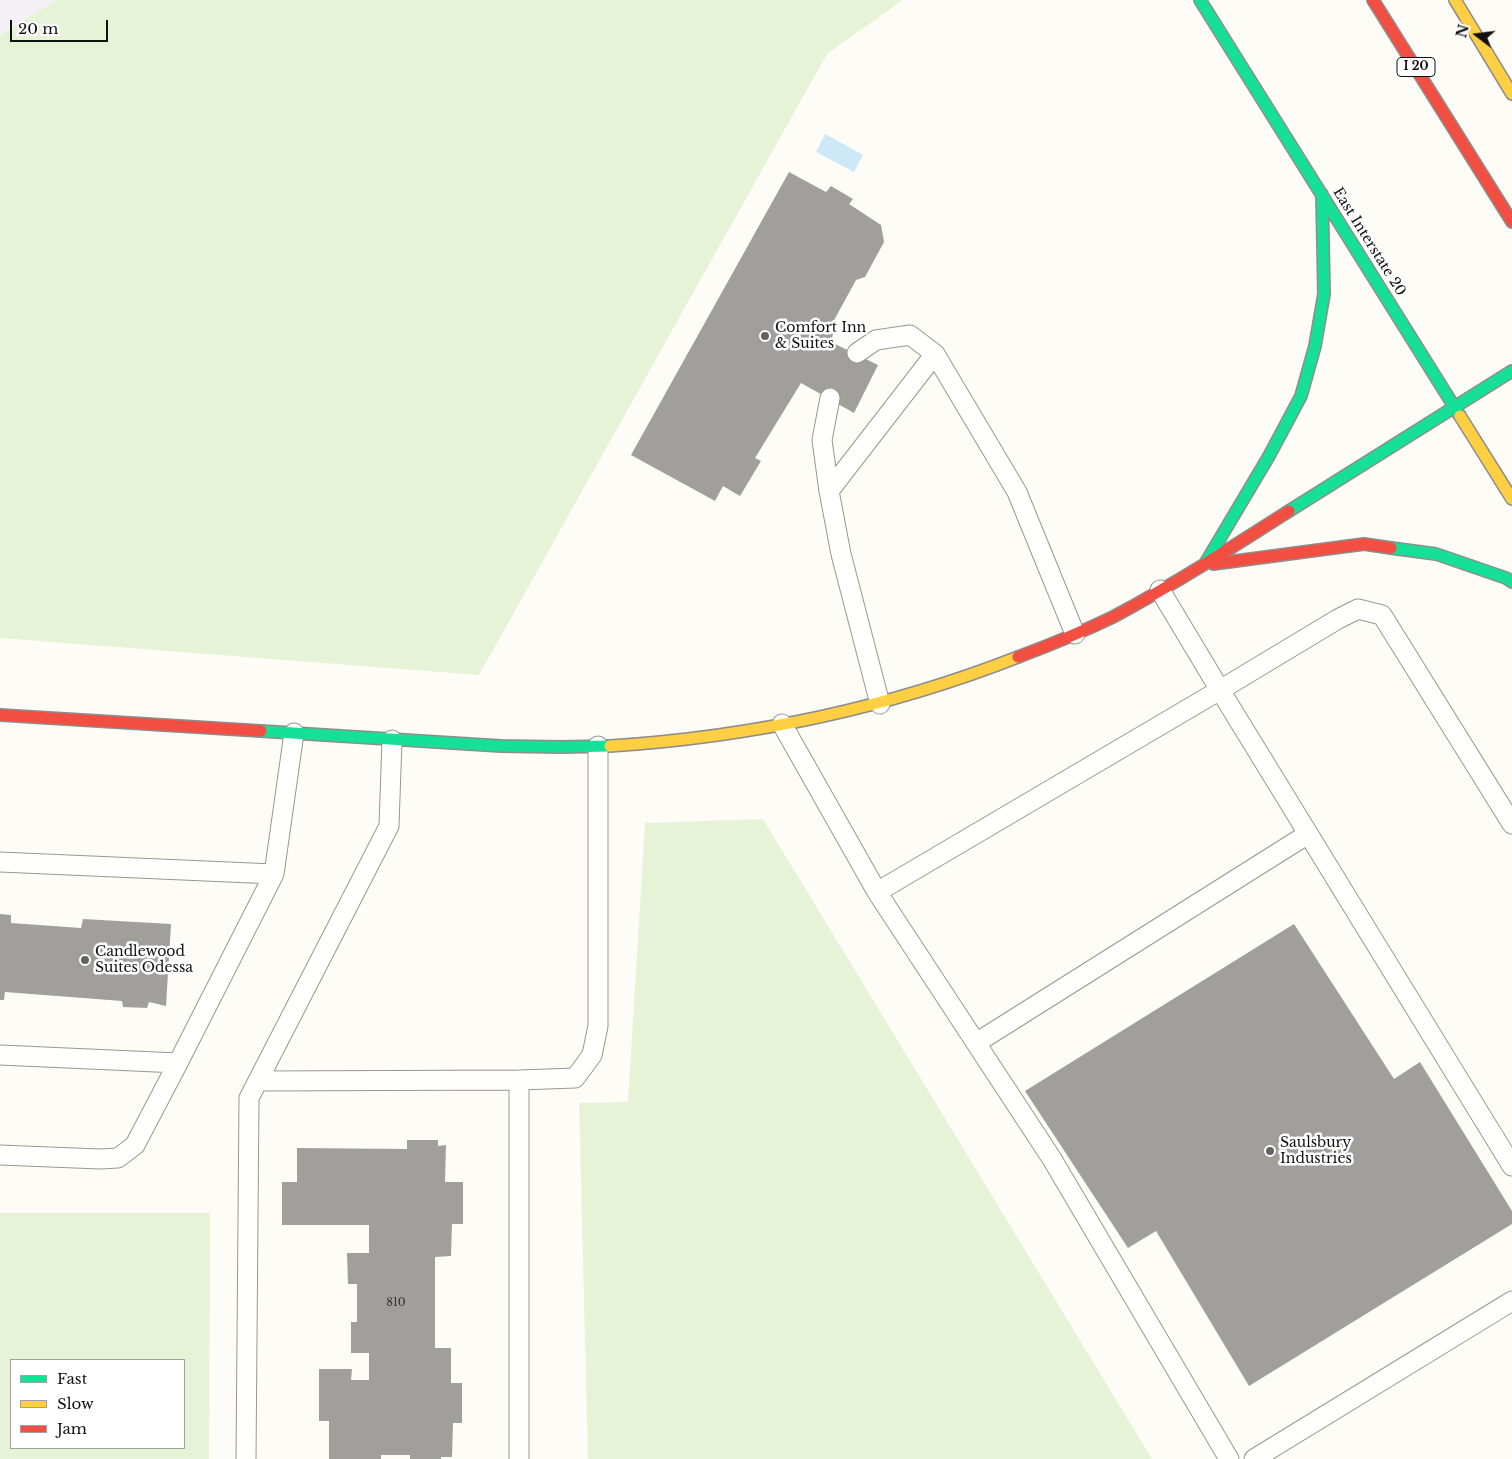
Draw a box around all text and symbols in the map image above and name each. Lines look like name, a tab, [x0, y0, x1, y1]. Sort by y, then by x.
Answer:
scale bar	[12, 10, 110, 42]
north arrow	[1452, 10, 1502, 60]
text: 20 m	[18, 19, 58, 38]
text: N	[1452, 22, 1473, 40]
road number: I 20	[1397, 58, 1435, 76]
street label: East Interstate 20	[1329, 185, 1409, 299]
place label: Comfort Inn & Suites	[775, 320, 866, 352]
marker: Comfort Inn & Suites	[759, 330, 771, 342]
place label: Candlewood Suites Odessa	[95, 944, 193, 976]
marker: Candlewood Suites Odessa	[79, 954, 91, 966]
place label: Saulsbury Industries	[1280, 1135, 1352, 1168]
marker: Saulsbury Industries	[1264, 1145, 1276, 1157]
house number: 810	[386, 1296, 406, 1310]
legend	[10, 1359, 185, 1449]
text: Fast	[57, 1369, 87, 1388]
text: Slow	[57, 1394, 94, 1413]
text: Jam	[57, 1419, 87, 1438]

